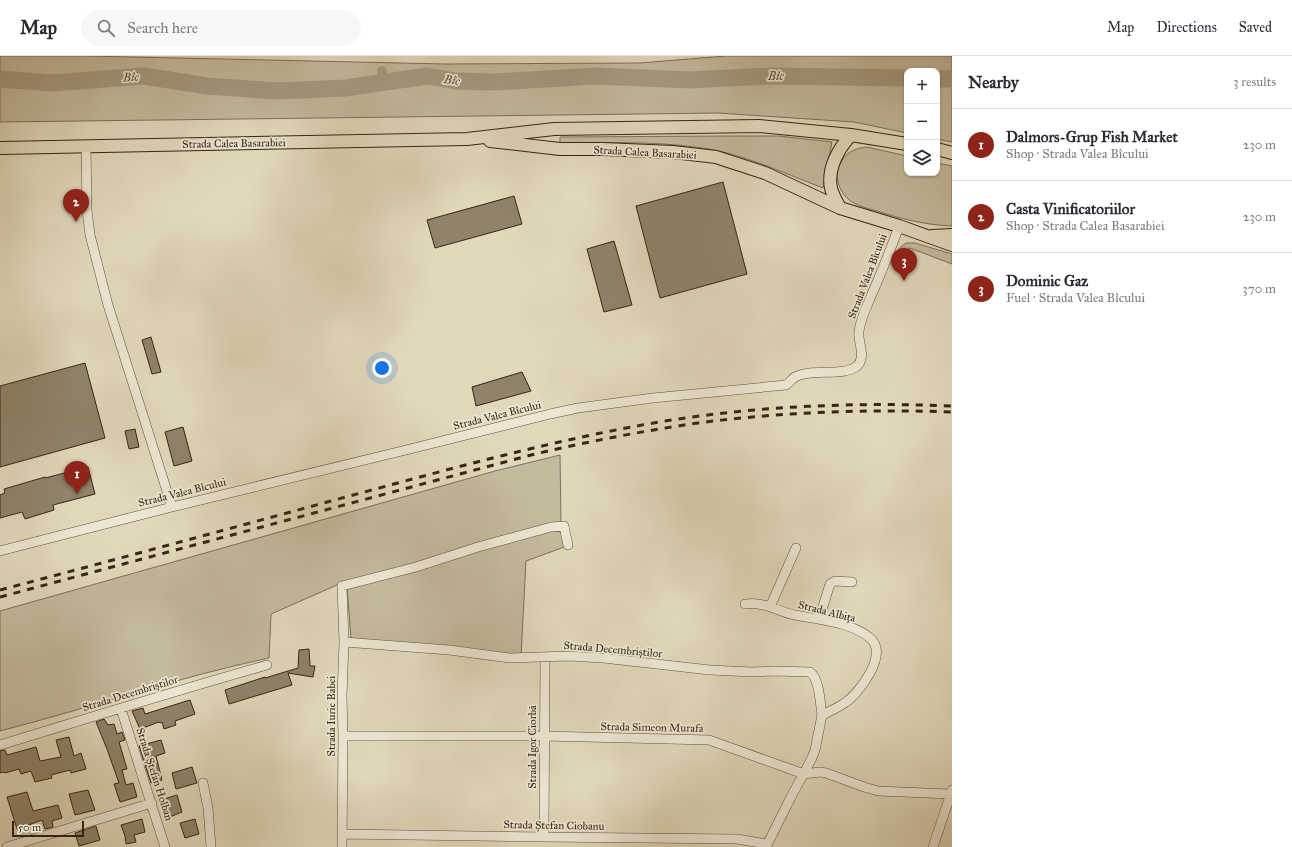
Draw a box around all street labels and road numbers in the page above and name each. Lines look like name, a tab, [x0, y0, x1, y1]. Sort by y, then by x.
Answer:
street label: Strada Calea Basarabiei	[182, 136, 286, 151]
street label: Strada Calea Basarabiei	[593, 143, 697, 162]
street label: Strada Valea Bîcului	[845, 232, 890, 321]
street label: Strada Valea Bîcului	[452, 398, 542, 433]
street label: Strada Valea Bîcului	[137, 475, 227, 510]
street label: Strada Albița	[797, 598, 857, 625]
street label: Strada Decembriștilor	[563, 639, 664, 660]
street label: Strada Decembriștilor	[81, 673, 180, 714]
street label: Strada Iurie Babei	[325, 676, 338, 756]
street label: Strada Igor Ciorbă	[526, 705, 539, 789]
street label: Strada Simeon Murafa	[600, 720, 704, 735]
street label: Strada Ștefan Holban	[133, 726, 176, 822]
street label: Strada Ștefan Ciobanu	[503, 818, 605, 833]

